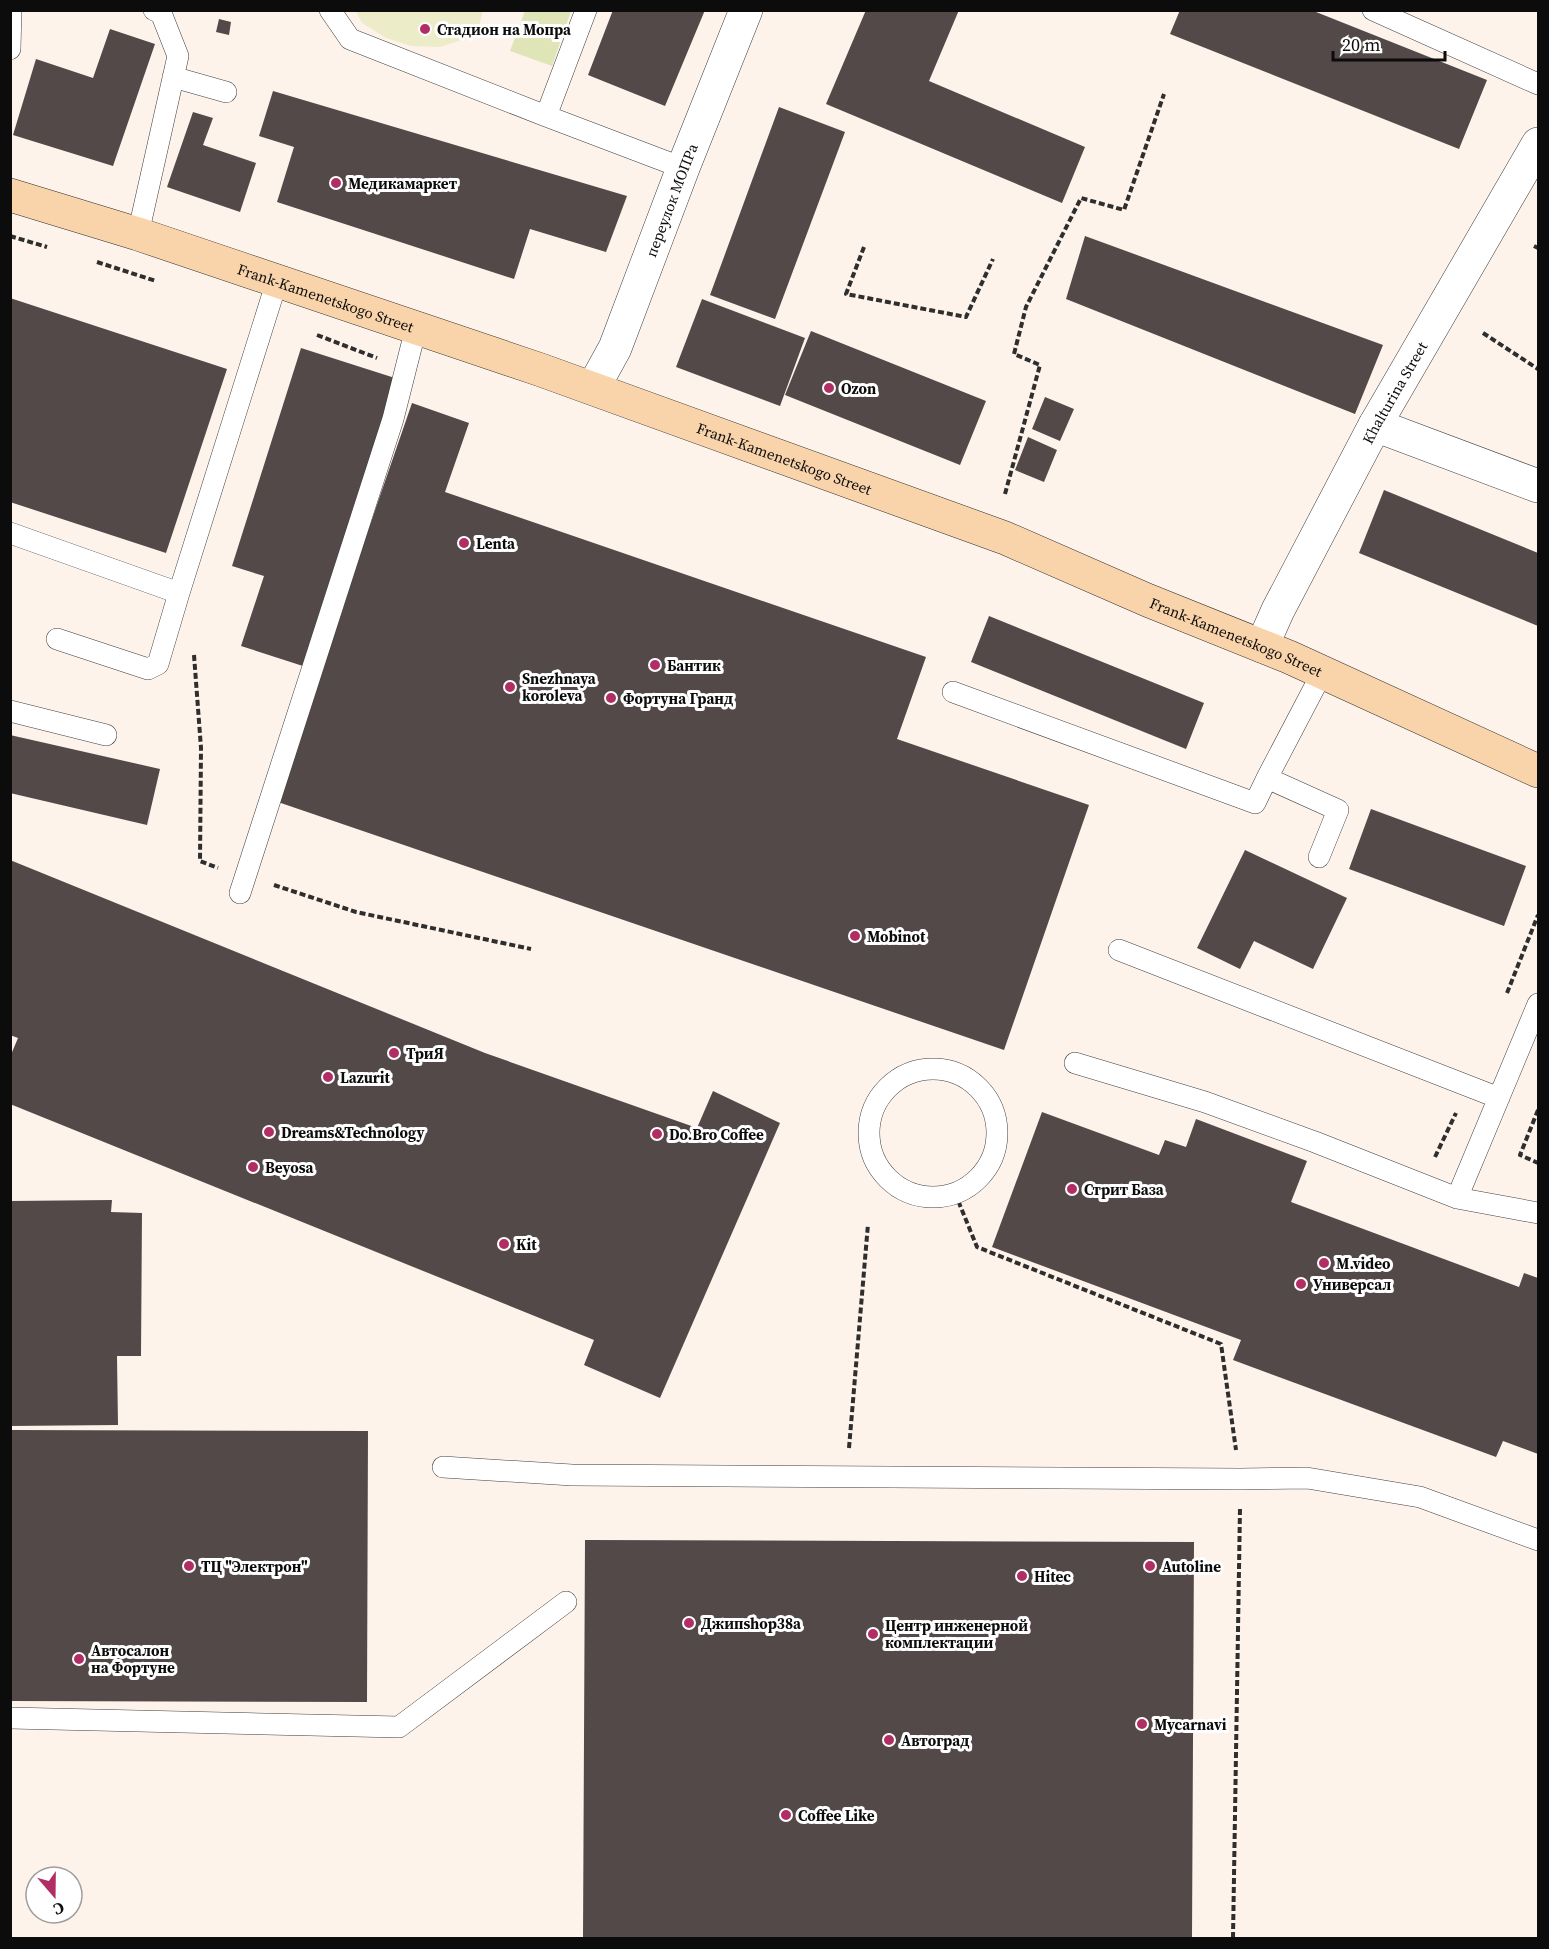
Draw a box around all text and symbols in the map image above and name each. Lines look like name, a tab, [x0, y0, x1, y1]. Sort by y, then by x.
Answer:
place label: Стадион на Мопра	[437, 19, 572, 40]
marker: Стадион на Мопра	[418, 22, 432, 36]
scale bar	[1333, 24, 1446, 62]
text: 20 m	[1342, 32, 1380, 57]
street label: переулок МОПРа	[640, 140, 703, 260]
place label: Медикамаркет	[348, 173, 458, 194]
marker: Медикамаркет	[329, 176, 343, 190]
street label: Frank-Kamenetskogo Street	[235, 258, 417, 337]
street label: Khalturina Street	[1357, 337, 1432, 447]
place label: Ozon	[841, 378, 876, 399]
marker: Ozon	[822, 381, 836, 395]
street label: Frank-Kamenetskogo Street	[694, 417, 875, 499]
place label: Lenta	[476, 533, 516, 554]
marker: Lenta	[457, 536, 471, 550]
street label: Frank-Kamenetskogo Street	[1147, 592, 1326, 681]
place label: Бантик	[667, 655, 721, 676]
marker: Бантик	[648, 658, 662, 672]
place label: Snezhnaya koroleva	[522, 668, 597, 706]
marker: Snezhnaya koroleva	[503, 680, 517, 694]
place label: Фортуна Гранд	[623, 688, 733, 709]
marker: Фортуна Гранд	[604, 691, 618, 705]
place label: Mobinot	[867, 926, 926, 947]
marker: Mobinot	[848, 929, 862, 943]
place label: ТриЯ	[406, 1043, 444, 1064]
marker: ТриЯ	[387, 1046, 401, 1060]
place label: Lazurit	[340, 1067, 390, 1088]
marker: Lazurit	[321, 1070, 335, 1084]
place label: Dreams&Technology	[281, 1122, 424, 1143]
place label: Do.Bro Coffee	[669, 1124, 764, 1145]
marker: Dreams&Technology	[262, 1125, 276, 1139]
marker: Do.Bro Coffee	[650, 1127, 664, 1141]
place label: Beyosa	[265, 1157, 314, 1178]
marker: Beyosa	[246, 1160, 260, 1174]
place label: Стрит База	[1084, 1179, 1165, 1200]
marker: Стрит База	[1065, 1182, 1079, 1196]
place label: Kit	[516, 1234, 537, 1255]
marker: Kit	[497, 1237, 511, 1251]
place label: M.video	[1336, 1253, 1391, 1274]
marker: M.video	[1317, 1256, 1331, 1270]
place label: Универсал	[1313, 1274, 1391, 1295]
marker: Универсал	[1294, 1277, 1308, 1291]
place label: ТЦ "Электрон"	[201, 1556, 308, 1577]
place label: Autoline	[1162, 1556, 1221, 1577]
marker: ТЦ "Электрон"	[182, 1559, 196, 1573]
marker: Autoline	[1143, 1559, 1157, 1573]
place label: Hitec	[1034, 1566, 1071, 1587]
marker: Hitec	[1015, 1569, 1029, 1583]
place label: Джипshop38а	[701, 1613, 802, 1634]
place label: Центр инженерной комплектации	[885, 1615, 1028, 1653]
marker: Джипshop38а	[682, 1616, 696, 1630]
marker: Центр инженерной комплектации	[866, 1627, 880, 1641]
place label: Автосалон на Фортуне	[91, 1640, 175, 1678]
marker: Автосалон на Фортуне	[72, 1652, 86, 1666]
place label: Mycarnavi	[1154, 1714, 1227, 1735]
marker: Mycarnavi	[1135, 1717, 1149, 1731]
place label: Автоград	[901, 1730, 970, 1751]
marker: Автоград	[882, 1733, 896, 1747]
place label: Coffee Like	[798, 1805, 875, 1826]
marker: Coffee Like	[779, 1808, 793, 1822]
north arrow	[24, 1865, 84, 1925]
text: С	[51, 1897, 68, 1921]

